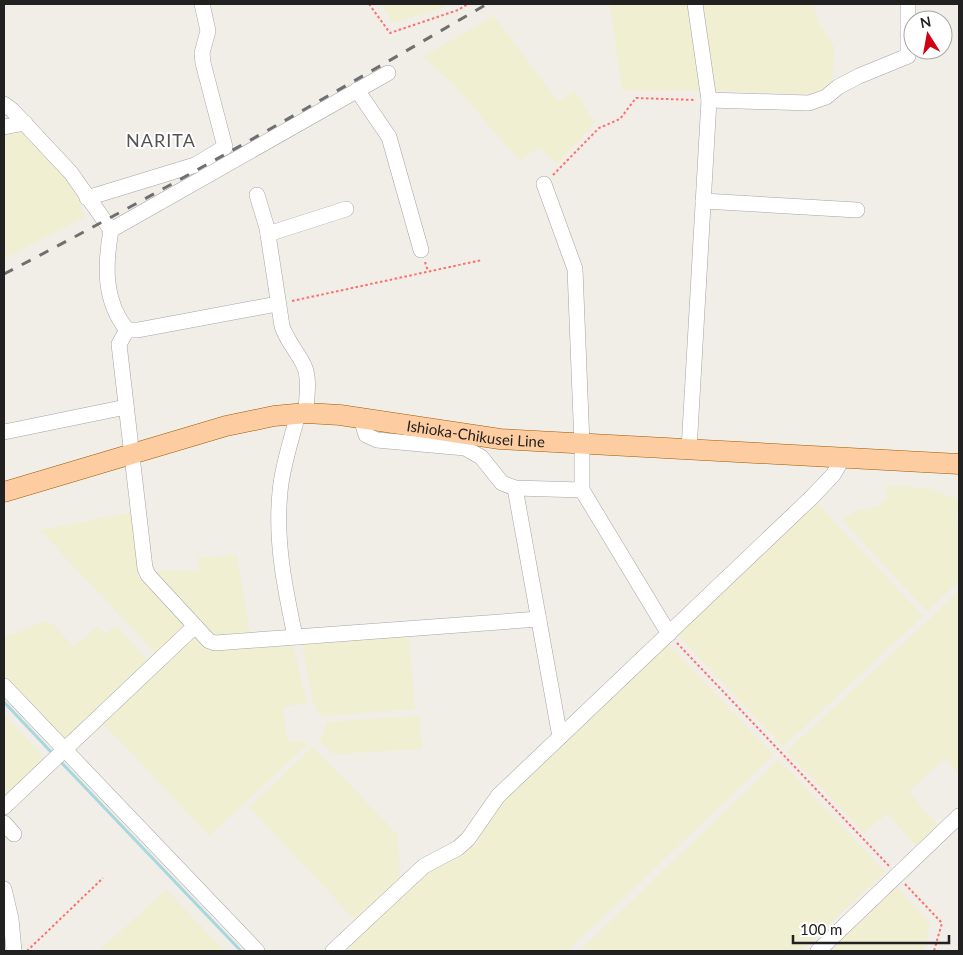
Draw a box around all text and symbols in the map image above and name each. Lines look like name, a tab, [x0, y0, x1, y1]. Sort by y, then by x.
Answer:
north arrow	[903, 10, 953, 60]
text: N	[919, 12, 932, 31]
district label: NARITA	[126, 129, 196, 151]
street label: Ishioka-Chikusei Line	[406, 416, 545, 450]
scale bar	[793, 912, 949, 944]
text: 100 m	[800, 920, 842, 938]

